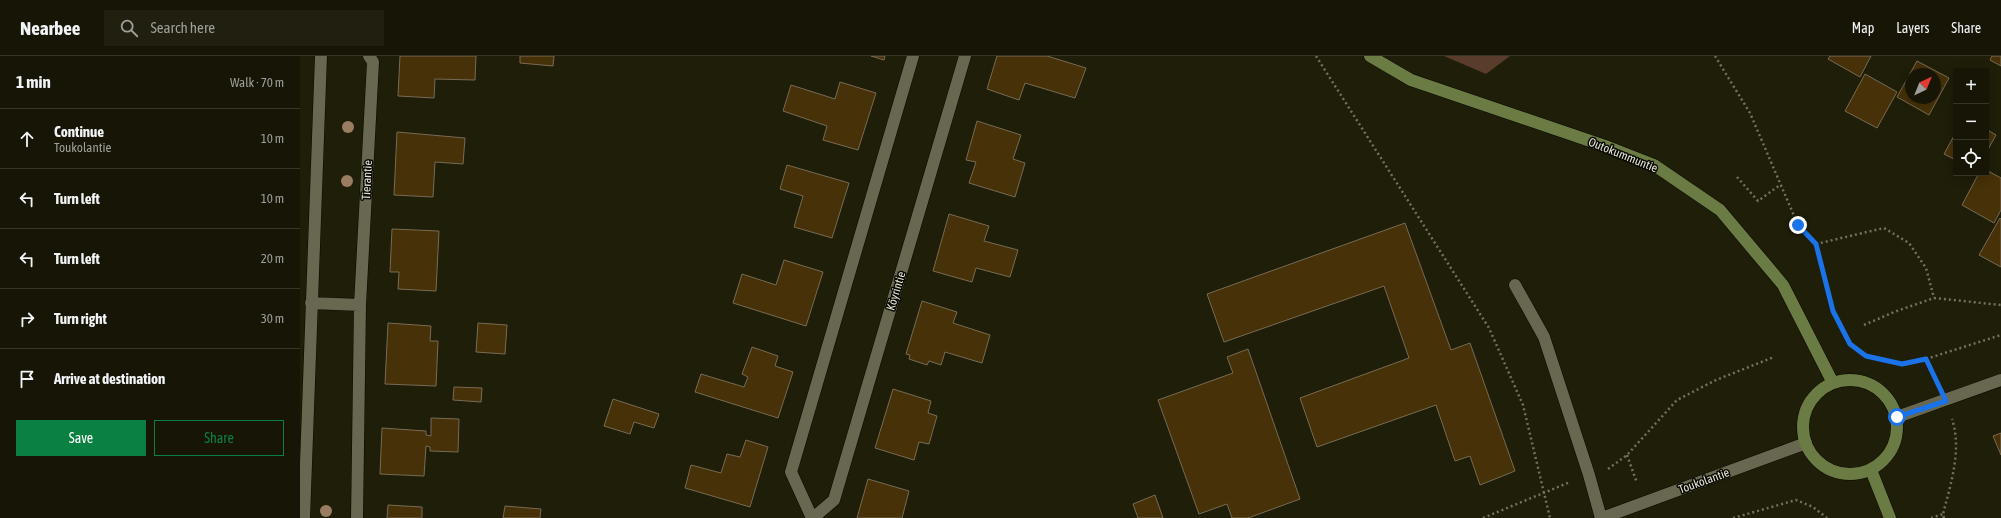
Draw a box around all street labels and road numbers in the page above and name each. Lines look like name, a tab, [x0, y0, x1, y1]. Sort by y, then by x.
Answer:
street label: Outokummuntie	[1586, 135, 1660, 175]
street label: Tierantie	[359, 160, 375, 200]
street label: Köyrintie	[883, 270, 909, 312]
street label: Toukolantie	[1677, 465, 1731, 497]

